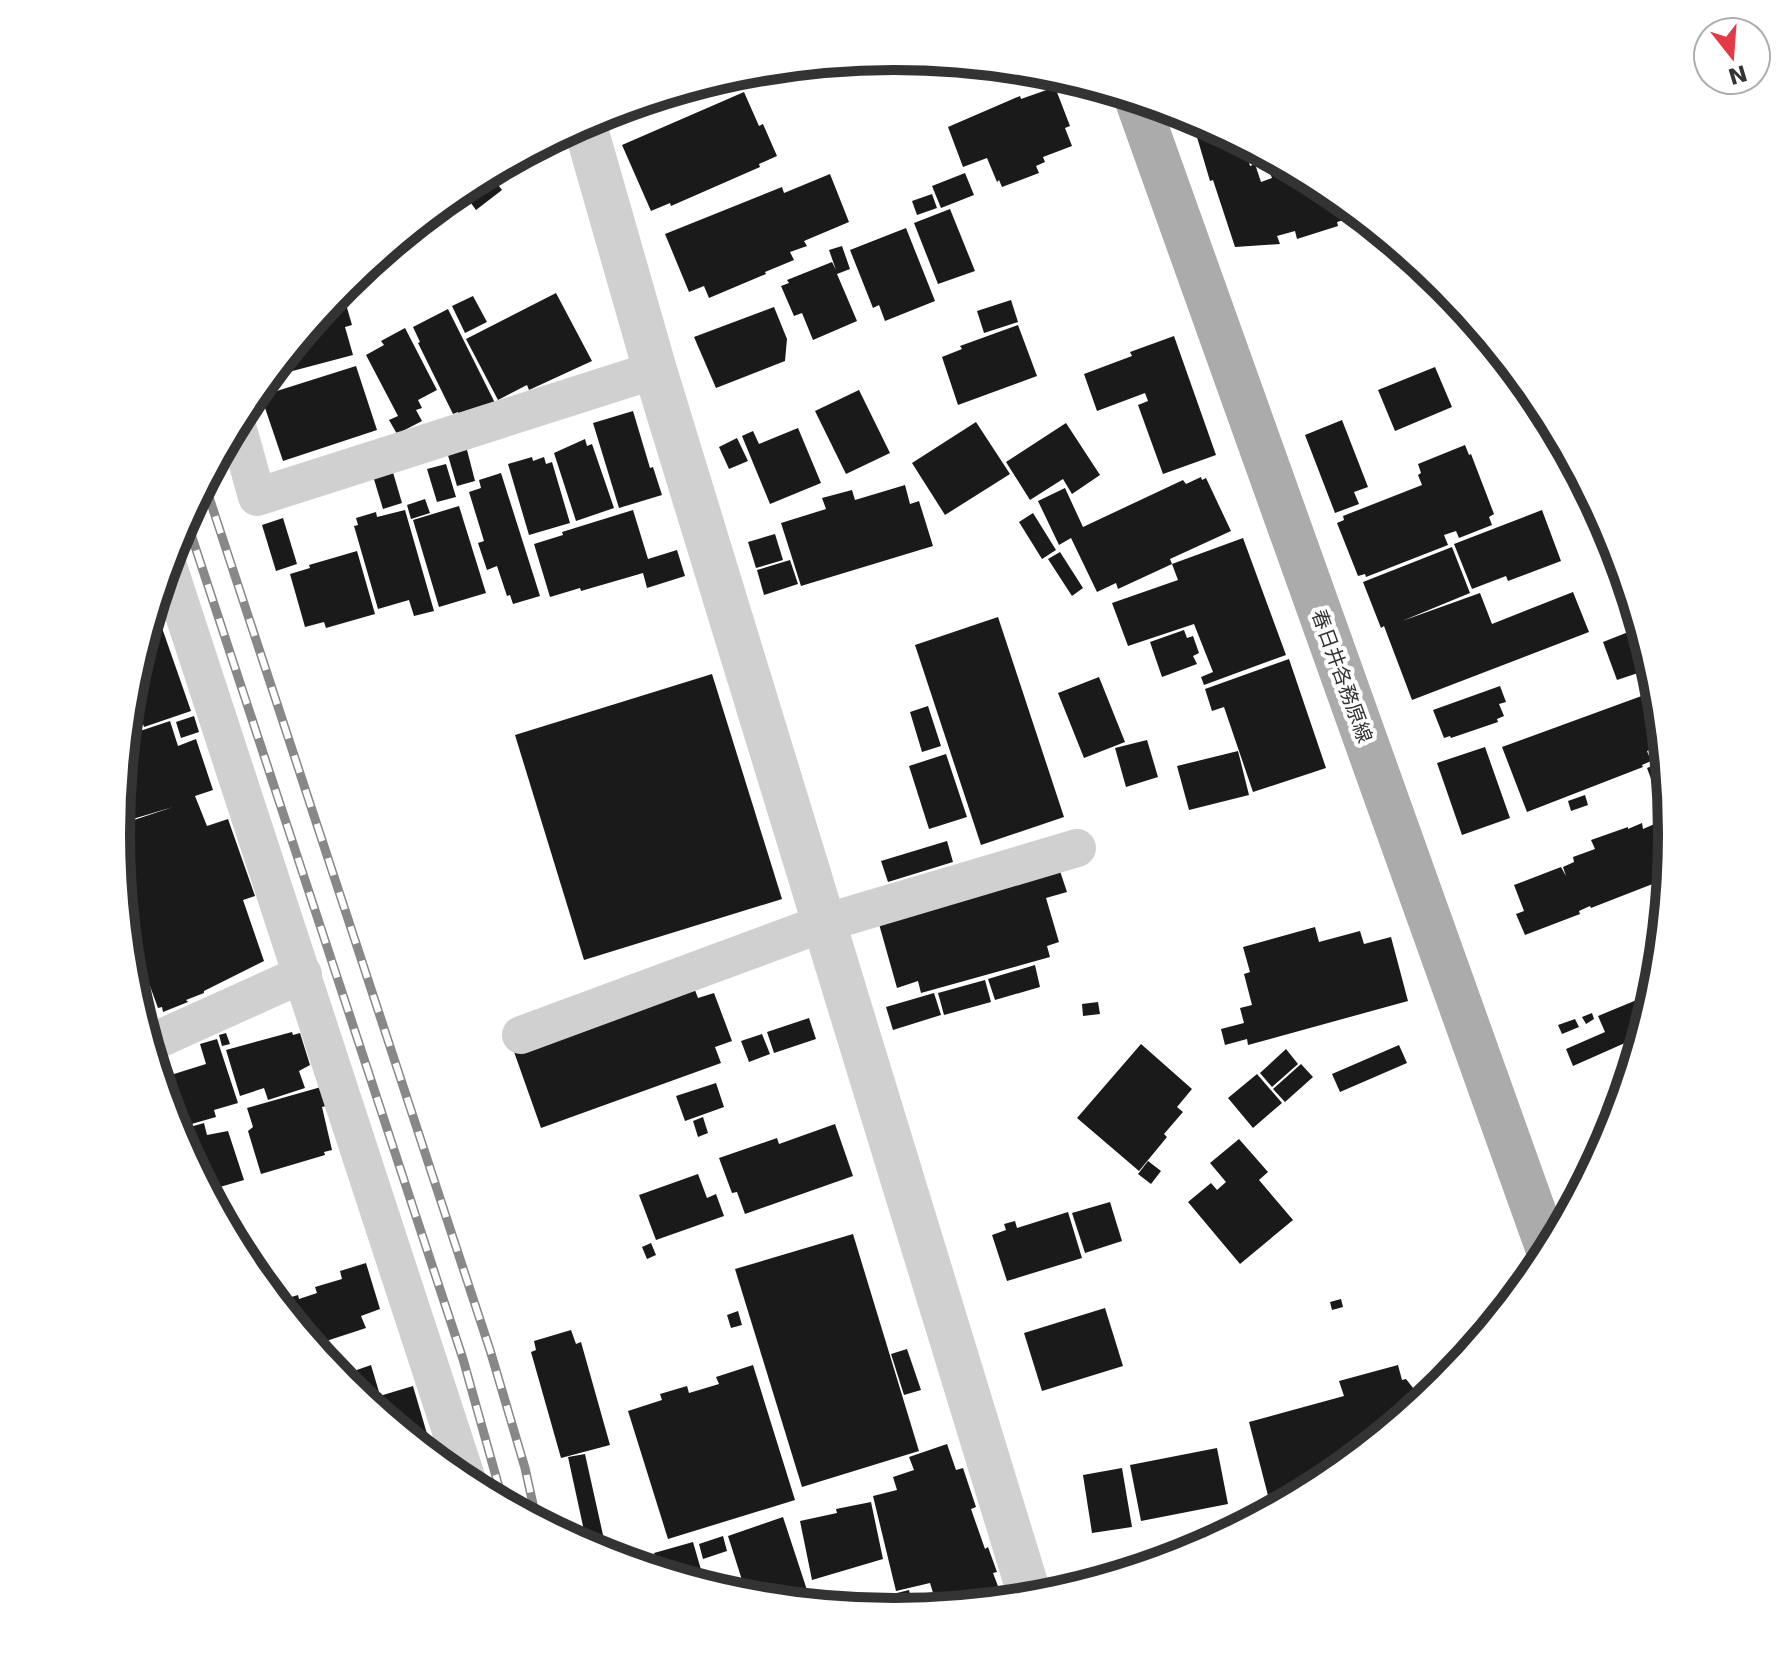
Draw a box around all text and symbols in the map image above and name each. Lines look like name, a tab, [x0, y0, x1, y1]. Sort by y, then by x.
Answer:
north arrow	[1692, 16, 1772, 96]
text: N	[1725, 60, 1750, 89]
street label: 春日井各務原線	[1307, 606, 1377, 746]

